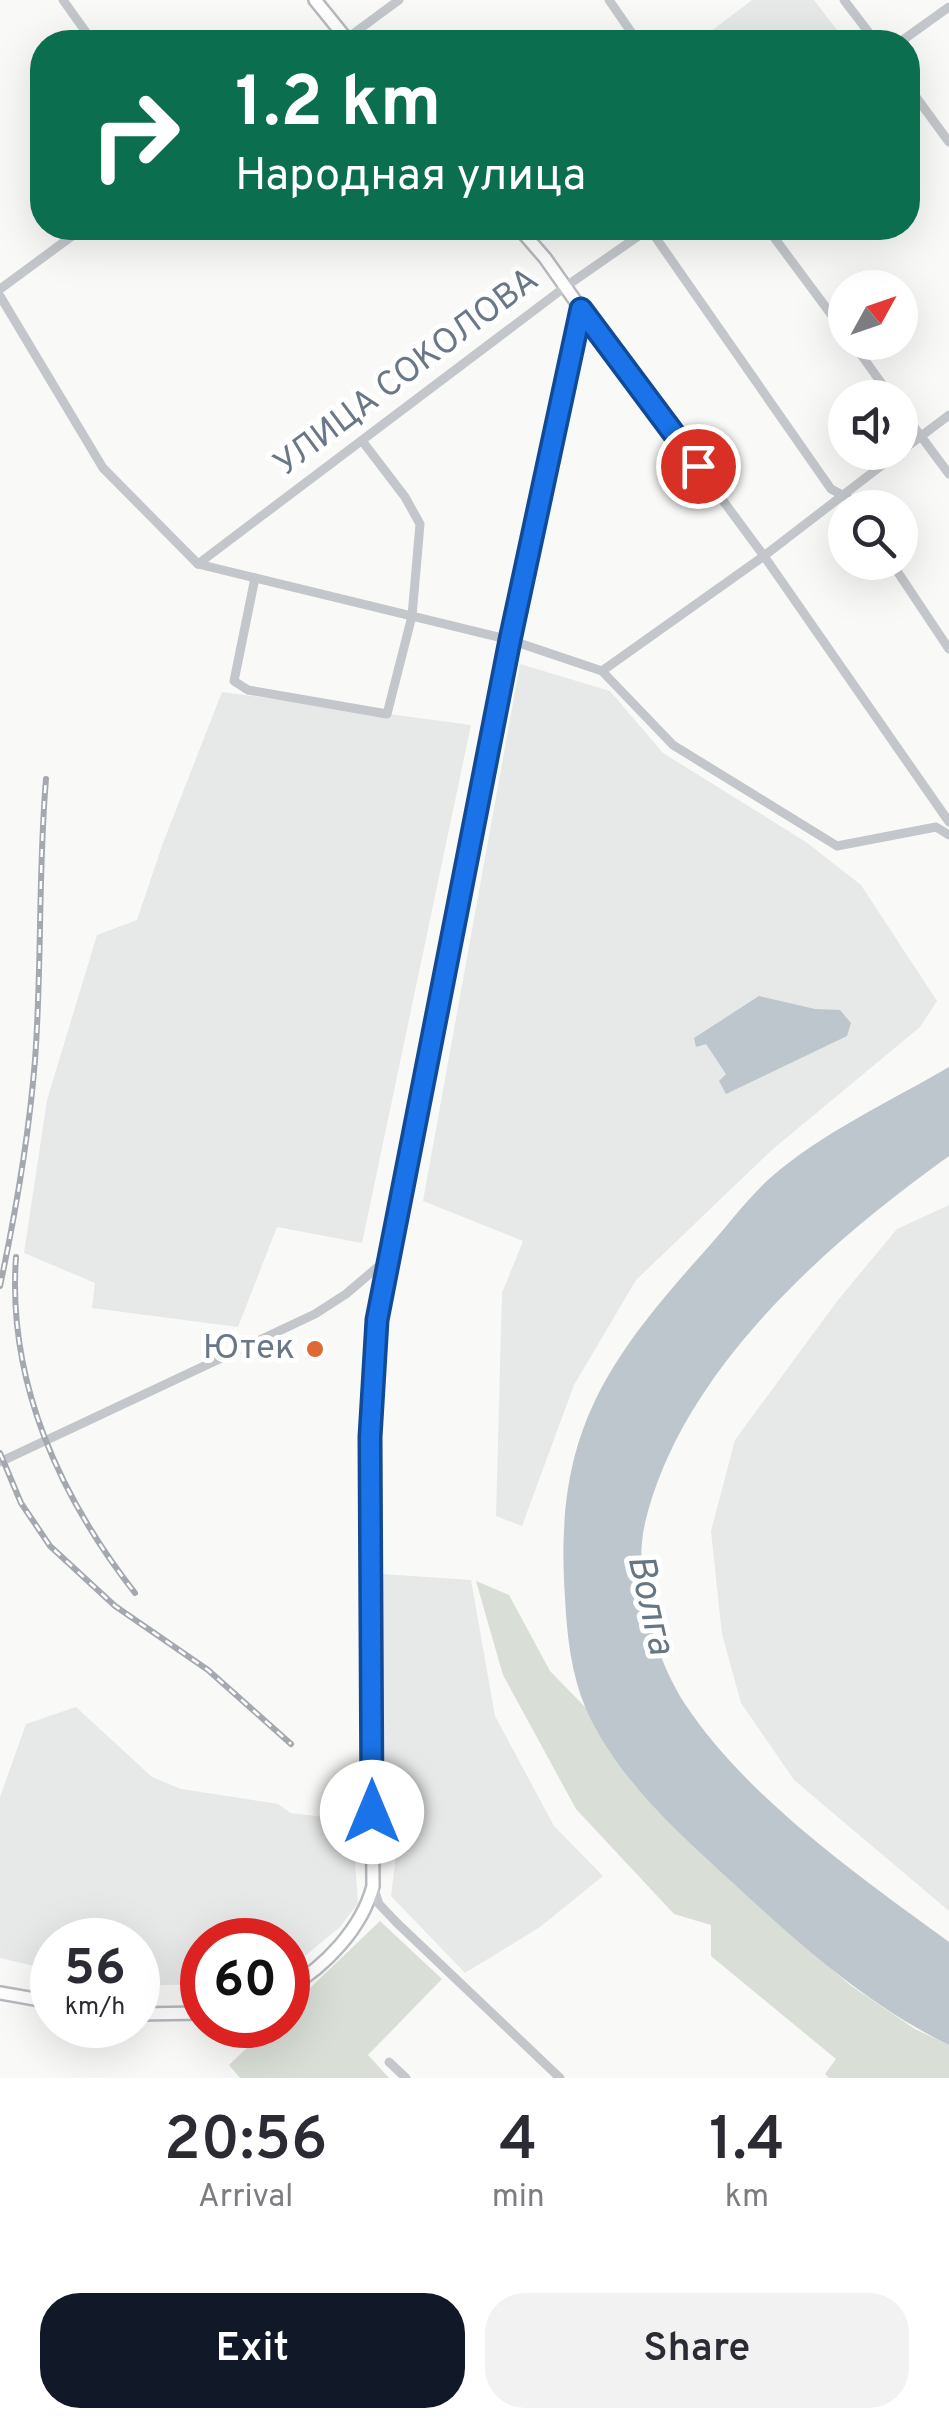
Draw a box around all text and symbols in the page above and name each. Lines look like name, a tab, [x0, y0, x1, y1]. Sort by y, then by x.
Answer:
text: 1.2 km	[235, 62, 441, 151]
icon: right	[70, 70, 200, 200]
text: Народная улица	[235, 149, 586, 206]
street label: УЛИЦА СОКОЛОВА	[266, 259, 548, 487]
north arrow	[828, 270, 918, 360]
map controls	[828, 270, 918, 580]
button: sound	[828, 380, 918, 470]
pin	[656, 424, 741, 509]
icon: arrive	[671, 439, 726, 494]
button: search	[828, 490, 918, 580]
place label: Ютек	[203, 1327, 295, 1371]
marker: Ютек	[304, 1338, 326, 1360]
water label: Волга	[614, 1550, 684, 1660]
position arrow	[320, 1760, 424, 1864]
speed limit sign: 60	[180, 1918, 310, 2048]
text: 56	[64, 1939, 126, 2002]
text: km/h	[65, 1992, 125, 2024]
text: 20:56	[164, 2105, 328, 2181]
text: 4	[499, 2105, 537, 2181]
text: 1.4	[709, 2105, 785, 2181]
text: Arrival	[198, 2178, 294, 2218]
text: min	[492, 2178, 545, 2218]
text: km	[725, 2178, 769, 2218]
button: Exit	[40, 2293, 465, 2408]
button: Share	[485, 2293, 909, 2408]

